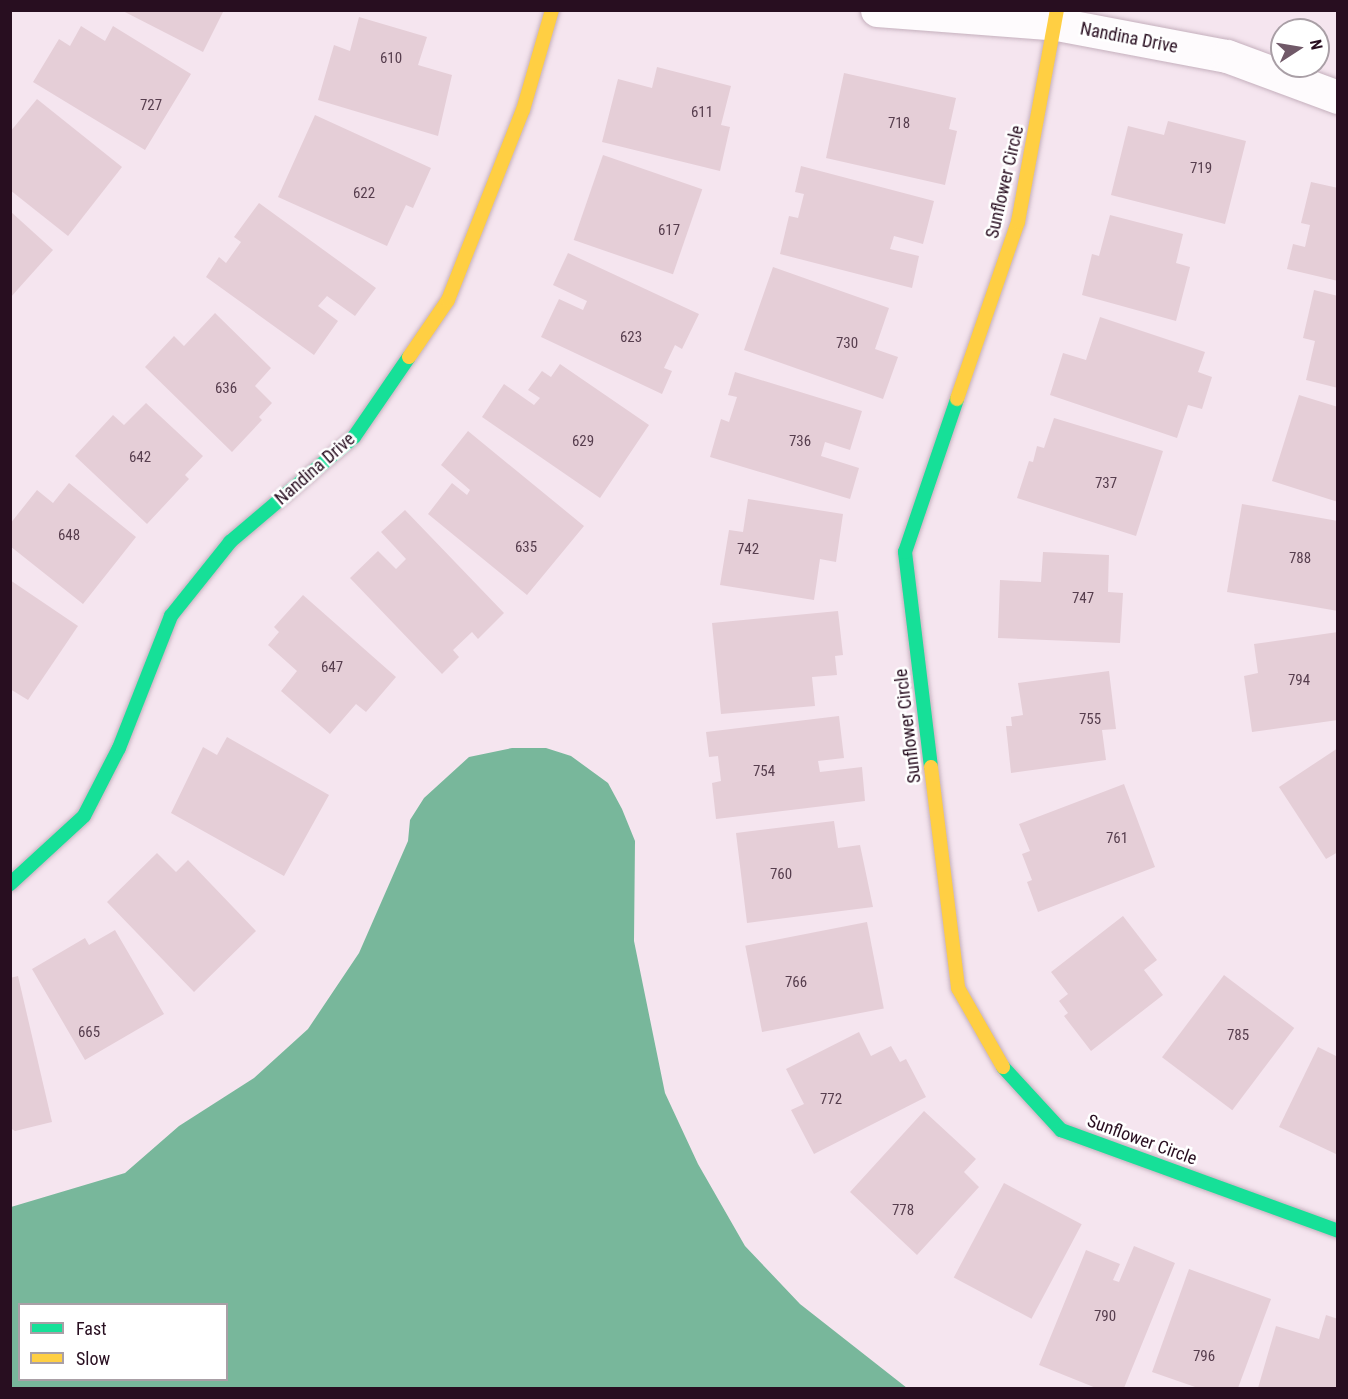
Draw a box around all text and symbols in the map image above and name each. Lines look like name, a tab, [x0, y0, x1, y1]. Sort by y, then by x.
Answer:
street label: Nandina Drive	[1078, 18, 1180, 58]
north arrow	[1270, 18, 1330, 78]
text: N	[1306, 38, 1326, 51]
house number: 610	[380, 50, 402, 68]
house number: 727	[140, 97, 162, 115]
house number: 611	[691, 104, 713, 122]
house number: 718	[888, 115, 910, 133]
street label: Sunflower Circle	[982, 123, 1028, 241]
house number: 719	[1190, 160, 1212, 178]
house number: 622	[353, 185, 375, 203]
house number: 617	[658, 222, 680, 240]
house number: 623	[620, 329, 642, 347]
house number: 730	[836, 335, 858, 353]
house number: 636	[215, 380, 237, 398]
street label: Nandina Drive	[271, 428, 359, 510]
house number: 629	[572, 433, 594, 451]
house number: 736	[789, 433, 811, 451]
house number: 642	[129, 449, 151, 467]
house number: 737	[1095, 475, 1117, 493]
house number: 648	[58, 527, 80, 545]
house number: 635	[515, 539, 537, 557]
house number: 742	[737, 541, 759, 559]
house number: 788	[1289, 550, 1311, 568]
house number: 747	[1072, 590, 1094, 608]
house number: 647	[321, 659, 343, 677]
street label: Sunflower Circle	[890, 668, 926, 784]
house number: 794	[1288, 672, 1310, 690]
house number: 755	[1079, 711, 1101, 729]
house number: 754	[753, 763, 775, 781]
house number: 761	[1106, 830, 1128, 848]
house number: 760	[770, 866, 792, 884]
house number: 766	[785, 974, 807, 992]
house number: 665	[78, 1024, 100, 1042]
house number: 785	[1227, 1027, 1249, 1045]
house number: 772	[820, 1091, 842, 1109]
street label: Sunflower Circle	[1084, 1110, 1200, 1170]
house number: 778	[892, 1202, 914, 1220]
legend	[18, 1303, 228, 1381]
house number: 790	[1094, 1308, 1116, 1326]
text: Fast	[76, 1318, 107, 1339]
text: Slow	[76, 1348, 110, 1369]
house number: 796	[1193, 1348, 1215, 1366]

